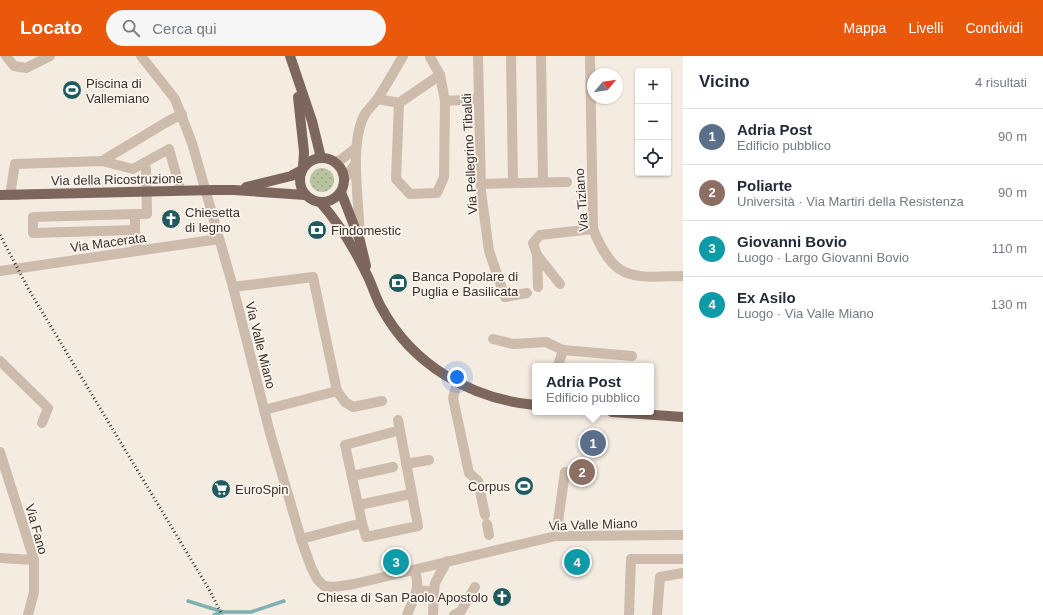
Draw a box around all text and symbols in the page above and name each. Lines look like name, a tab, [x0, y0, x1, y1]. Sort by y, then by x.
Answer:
search box	[106, 10, 386, 46]
text: Locato	[20, 17, 82, 38]
icon: search	[120, 17, 142, 39]
text: Cerca qui	[152, 20, 216, 37]
text: Mappa	[844, 20, 886, 36]
text: Livelli	[908, 20, 943, 36]
text: Condividi	[965, 20, 1023, 36]
north arrow	[587, 68, 623, 104]
map controls	[635, 68, 671, 176]
button: +	[635, 68, 671, 104]
text: Vicino	[699, 72, 750, 91]
text: 4 risultati	[975, 75, 1027, 90]
place label: Piscina di Vallemiano	[86, 76, 149, 106]
sports icon: Piscina di Vallemiano	[61, 79, 83, 101]
street label: Via Pellegrino Tibaldi	[459, 93, 480, 215]
button: −	[635, 104, 671, 140]
text: Adria Post	[737, 121, 812, 138]
text: 1	[708, 129, 716, 144]
text: 90 m	[998, 129, 1027, 144]
text: Edificio pubblico	[737, 138, 831, 153]
button: locate	[635, 140, 671, 176]
street label: Via Tiziano	[572, 168, 591, 232]
street label: Via della Ricostruzione	[51, 171, 183, 188]
text: Poliarte	[737, 177, 792, 194]
text: 2	[708, 185, 716, 200]
text: 90 m	[998, 185, 1027, 200]
text: Università · Via Martiri della Resistenza	[737, 194, 964, 209]
place label: Chiesetta di legno	[185, 205, 241, 235]
church icon: Chiesetta di legno	[160, 208, 182, 230]
bank icon: Findomestic	[306, 219, 328, 241]
place label: Findomestic	[331, 223, 402, 238]
street label: Via Macerata	[69, 230, 148, 255]
text: Giovanni Bovio	[737, 233, 847, 250]
text: 3	[708, 241, 716, 256]
text: 110 m	[992, 241, 1027, 256]
text: Luogo · Largo Giovanni Bovio	[737, 250, 909, 265]
place label: Banca Popolare di Puglia e Basilicata	[412, 269, 519, 299]
bank icon: Banca Popolare di Puglia e Basilicata	[387, 272, 409, 294]
text: Ex Asilo	[737, 289, 796, 306]
text: 4	[708, 297, 716, 312]
text: 130 m	[991, 297, 1027, 312]
street label: Via Valle Miano	[242, 300, 279, 390]
text: Luogo · Via Valle Miano	[737, 306, 874, 321]
popup	[532, 363, 654, 415]
your location	[447, 367, 467, 387]
text: Adria Post	[546, 373, 621, 390]
text: Edificio pubblico	[546, 390, 640, 405]
pin: 1	[580, 428, 606, 458]
pin: 2	[569, 457, 595, 487]
sports icon: Corpus	[513, 475, 535, 497]
supermarket icon: EuroSpin	[210, 478, 232, 500]
place label: Corpus	[468, 479, 510, 494]
place label: EuroSpin	[235, 482, 288, 497]
street label: Via Fano	[22, 502, 51, 556]
street label: Via Valle Miano	[548, 515, 638, 534]
pin: 3	[383, 547, 409, 577]
pin: 4	[564, 547, 590, 577]
church icon: Chiesa di San Paolo Apostolo	[491, 586, 513, 608]
place label: Chiesa di San Paolo Apostolo	[317, 590, 488, 605]

